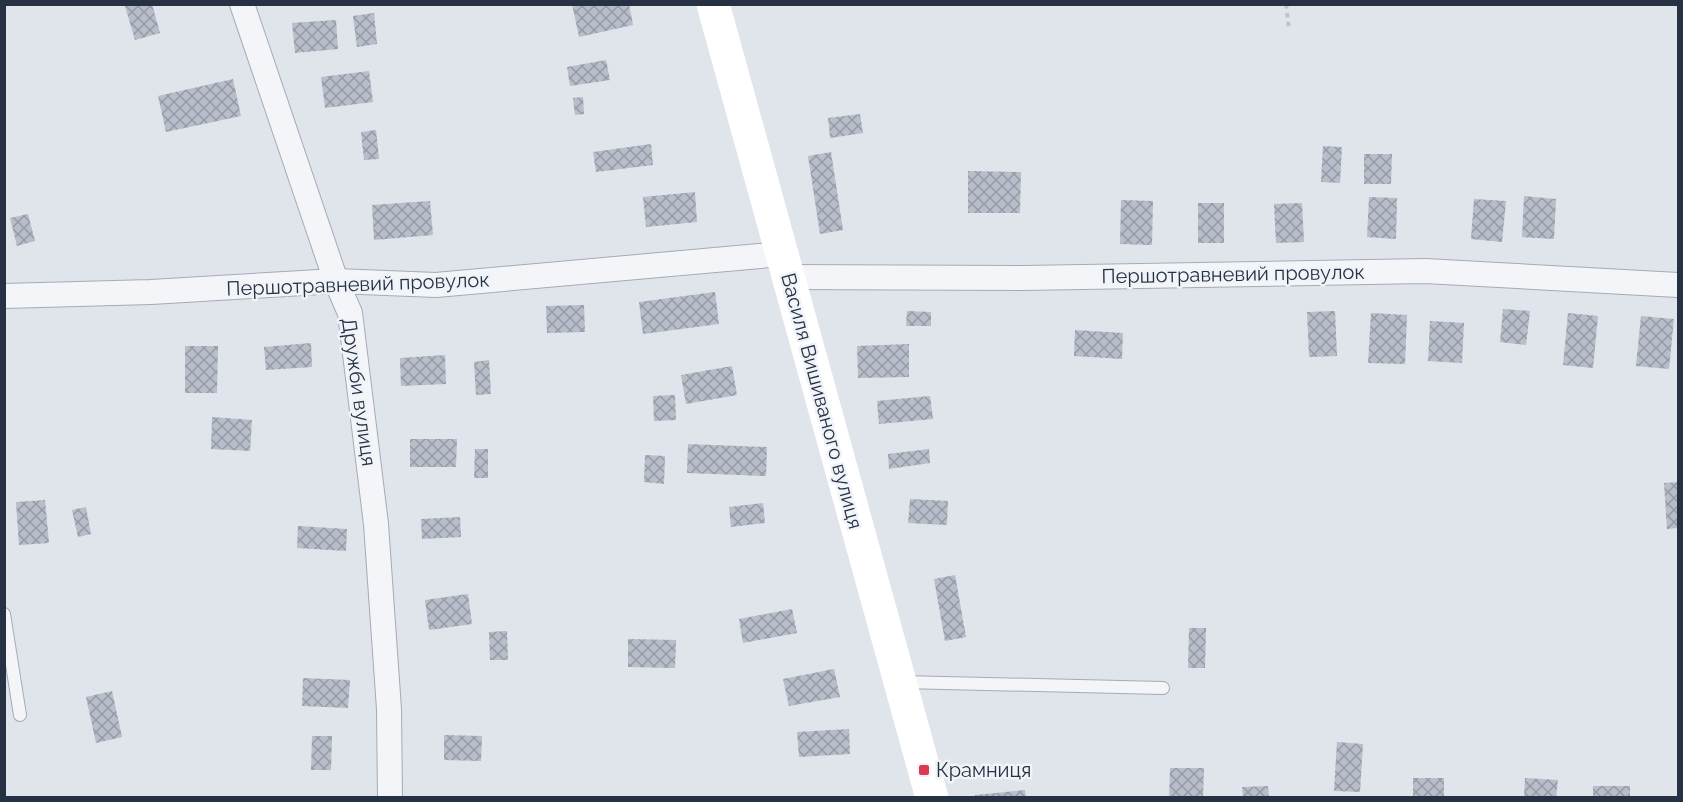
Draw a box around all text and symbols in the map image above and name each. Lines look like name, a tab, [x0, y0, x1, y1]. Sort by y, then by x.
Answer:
street label: Першотравневий провулок	[1101, 260, 1365, 288]
street label: Першотравневий провулок	[226, 267, 490, 301]
street label: Василя Вишиваного вулиця	[776, 270, 868, 532]
street label: Дружби вулиця	[337, 316, 381, 468]
place label: Крамниця	[936, 758, 1031, 782]
marker: Крамниця	[917, 763, 931, 777]

